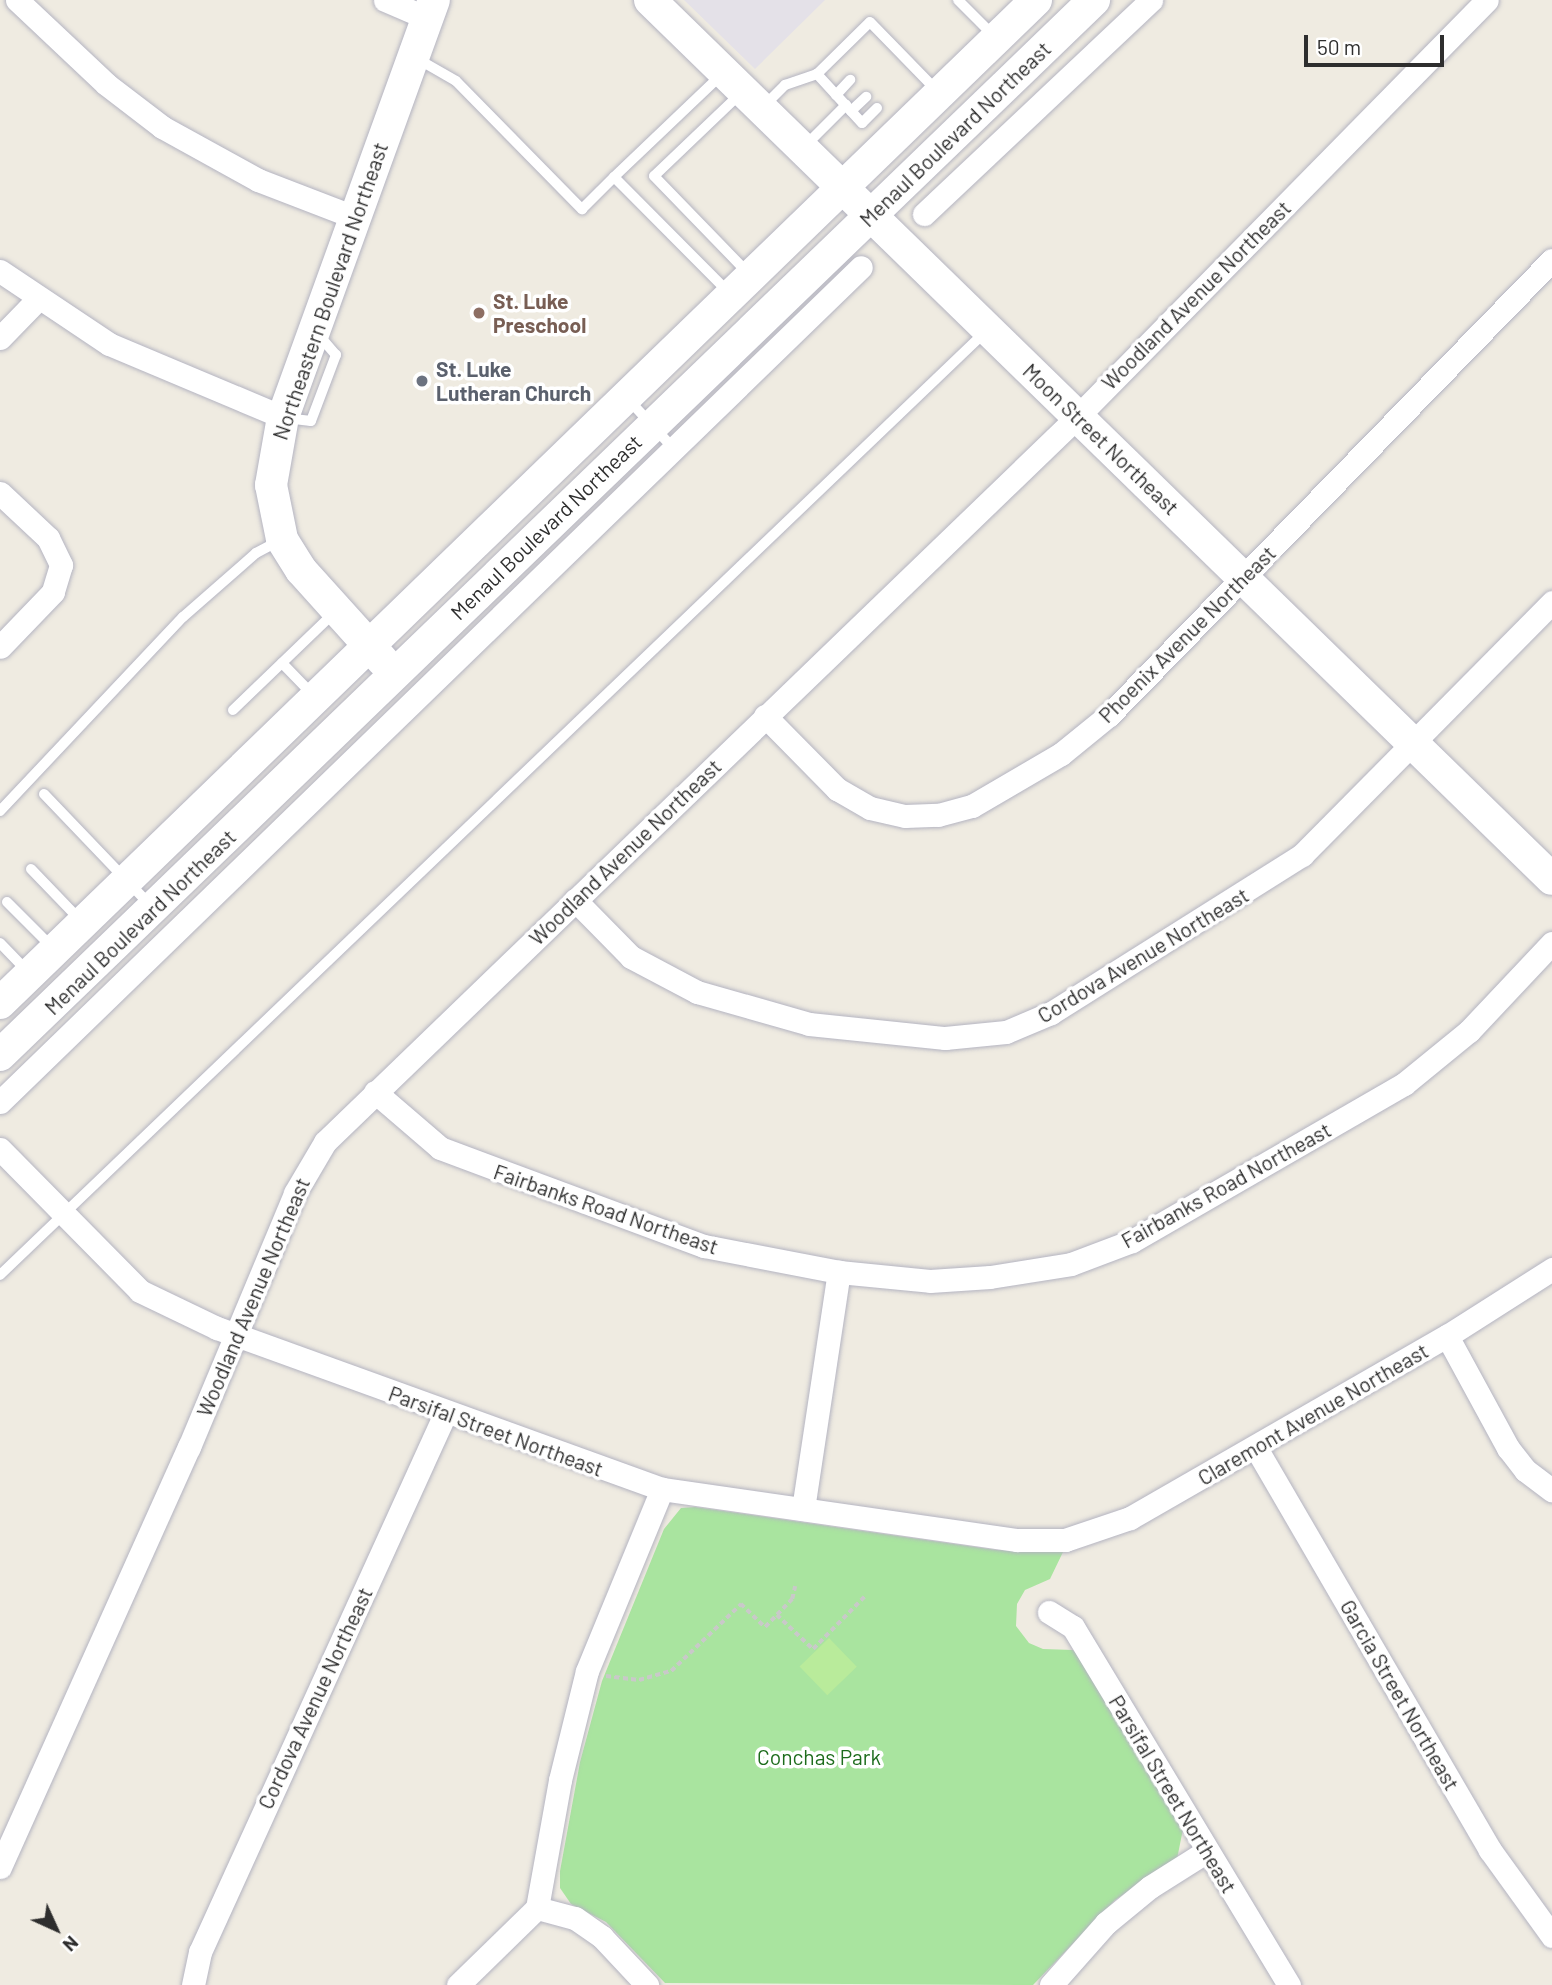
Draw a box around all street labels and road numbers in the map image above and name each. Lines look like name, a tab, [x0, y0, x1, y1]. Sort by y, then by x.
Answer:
street label: Menaul Boulevard Northeast	[854, 36, 1056, 232]
street label: Northeastern Boulevard Northeast	[267, 139, 393, 443]
street label: Woodland Avenue Northeast	[1096, 195, 1296, 395]
street label: Moon Street Northeast	[1018, 358, 1184, 520]
street label: Menaul Boulevard Northeast	[445, 429, 647, 625]
street label: Phoenix Avenue Northeast	[1093, 540, 1281, 728]
street label: Woodland Avenue Northeast	[524, 754, 726, 950]
street label: Menaul Boulevard Northeast	[39, 824, 241, 1020]
street label: Cordova Avenue Northeast	[1033, 882, 1253, 1028]
street label: Fairbanks Road Northeast	[1117, 1117, 1335, 1253]
street label: Fairbanks Road Northeast	[490, 1159, 722, 1259]
street label: Woodland Avenue Northeast	[191, 1174, 315, 1420]
street label: Claremont Avenue Northeast	[1193, 1338, 1433, 1490]
street label: Parsifal Street Northeast	[385, 1380, 607, 1482]
street label: Cordova Avenue Northeast	[252, 1583, 378, 1813]
street label: Garcia Street Northeast	[1335, 1595, 1465, 1795]
street label: Parsifal Street Northeast	[1104, 1690, 1242, 1898]

